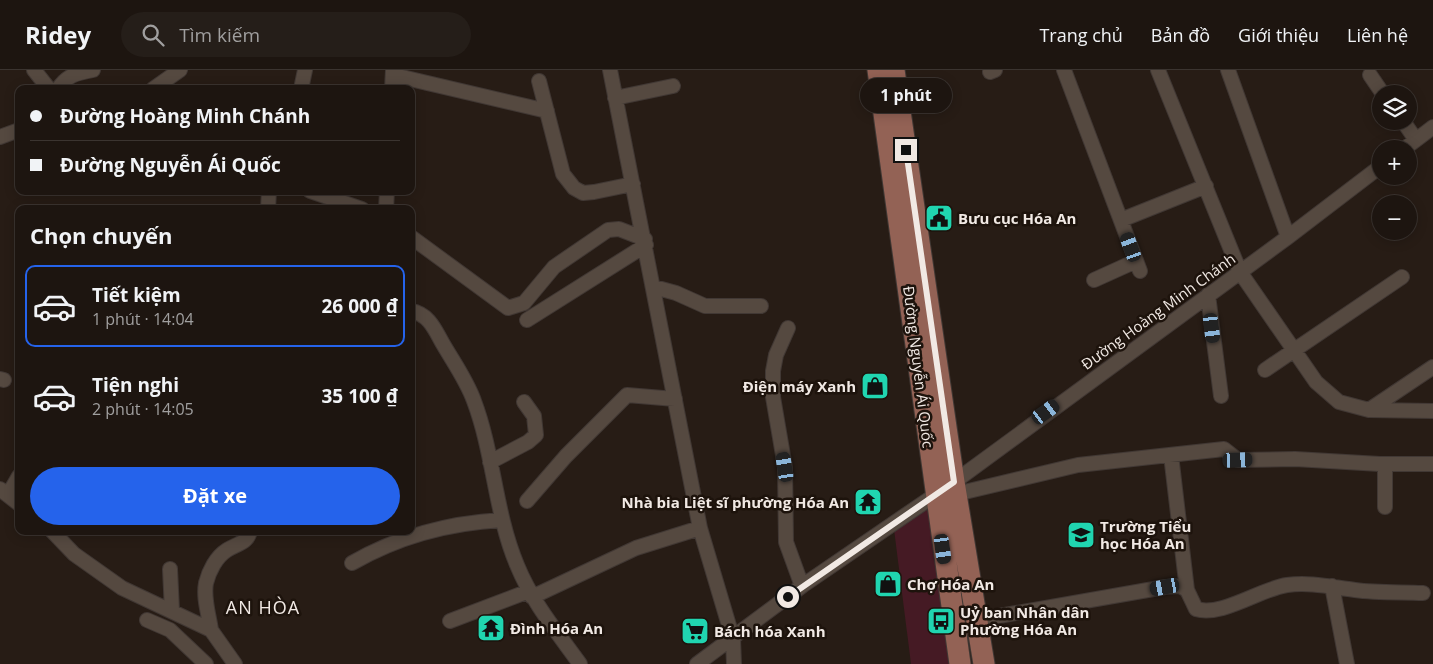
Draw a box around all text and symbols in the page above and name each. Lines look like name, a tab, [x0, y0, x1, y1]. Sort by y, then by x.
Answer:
search box	[121, 12, 471, 57]
text: Ridey	[25, 18, 91, 51]
icon: search	[139, 21, 167, 49]
text: Tìm kiếm	[179, 22, 260, 48]
text: Trang chủ	[1039, 23, 1123, 47]
text: Bản đồ	[1151, 23, 1210, 47]
text: Giới thiệu	[1238, 23, 1319, 47]
text: Liên hệ	[1347, 23, 1408, 47]
callout: 1 phút	[860, 78, 952, 112]
text: 1 phút	[880, 84, 932, 106]
map controls	[1372, 85, 1417, 240]
button: layers	[1372, 85, 1417, 130]
text: Đường Hoàng Minh Chánh	[60, 103, 310, 129]
route end	[895, 139, 917, 161]
button: +	[1372, 140, 1417, 185]
text: Đường Nguyễn Ái Quốc	[60, 152, 281, 178]
button: −	[1372, 195, 1417, 240]
public building icon: Bưu cục Hóa An	[924, 203, 954, 233]
place label: Bưu cục Hóa An	[958, 208, 1076, 228]
text: Chọn chuyến	[30, 220, 172, 250]
car	[1118, 230, 1143, 264]
street label: Đường Hoàng Minh Chánh	[1077, 248, 1239, 374]
text: Tiết kiệm	[92, 282, 181, 308]
icon: car	[32, 284, 77, 329]
street label: Đường Nguyễn Ái Quốc	[899, 285, 939, 449]
text: 26 000 ₫	[321, 293, 398, 319]
text: 1 phút · 14:04	[92, 308, 194, 330]
car	[1202, 312, 1221, 344]
shop icon: Điện máy Xanh	[860, 371, 890, 401]
text: Tiện nghi	[92, 372, 179, 398]
icon: car	[32, 374, 77, 419]
place label: Điện máy Xanh	[743, 376, 856, 396]
text: 35 100 ₫	[321, 383, 398, 409]
car	[1029, 397, 1062, 427]
text: 2 phút · 14:05	[92, 398, 194, 420]
car	[775, 451, 794, 483]
car	[1222, 452, 1253, 468]
button: Đặt xe	[30, 467, 400, 525]
temple icon: Nhà bia Liệt sĩ phường Hóa An	[853, 487, 883, 517]
place label: Nhà bia Liệt sĩ phường Hóa An	[622, 492, 849, 512]
place label: Trường Tiểu học Hóa An	[1100, 516, 1191, 553]
school or university icon: Trường Tiểu học Hóa An	[1066, 520, 1096, 550]
car	[933, 533, 952, 565]
shop icon: Chợ Hóa An	[873, 569, 903, 599]
place label: Chợ Hóa An	[907, 574, 994, 594]
car	[1148, 577, 1181, 597]
route start	[777, 586, 799, 608]
district label: AN HÒA	[226, 595, 300, 619]
place label: Uỷ ban Nhân dân Phường Hóa An	[960, 602, 1089, 639]
bus stop icon: Uỷ ban Nhân dân Phường Hóa An	[926, 606, 956, 636]
temple icon: Đình Hóa An	[476, 613, 506, 643]
supermarket icon: Bách hóa Xanh	[680, 616, 710, 646]
place label: Đình Hóa An	[510, 618, 603, 638]
place label: Bách hóa Xanh	[714, 621, 826, 641]

